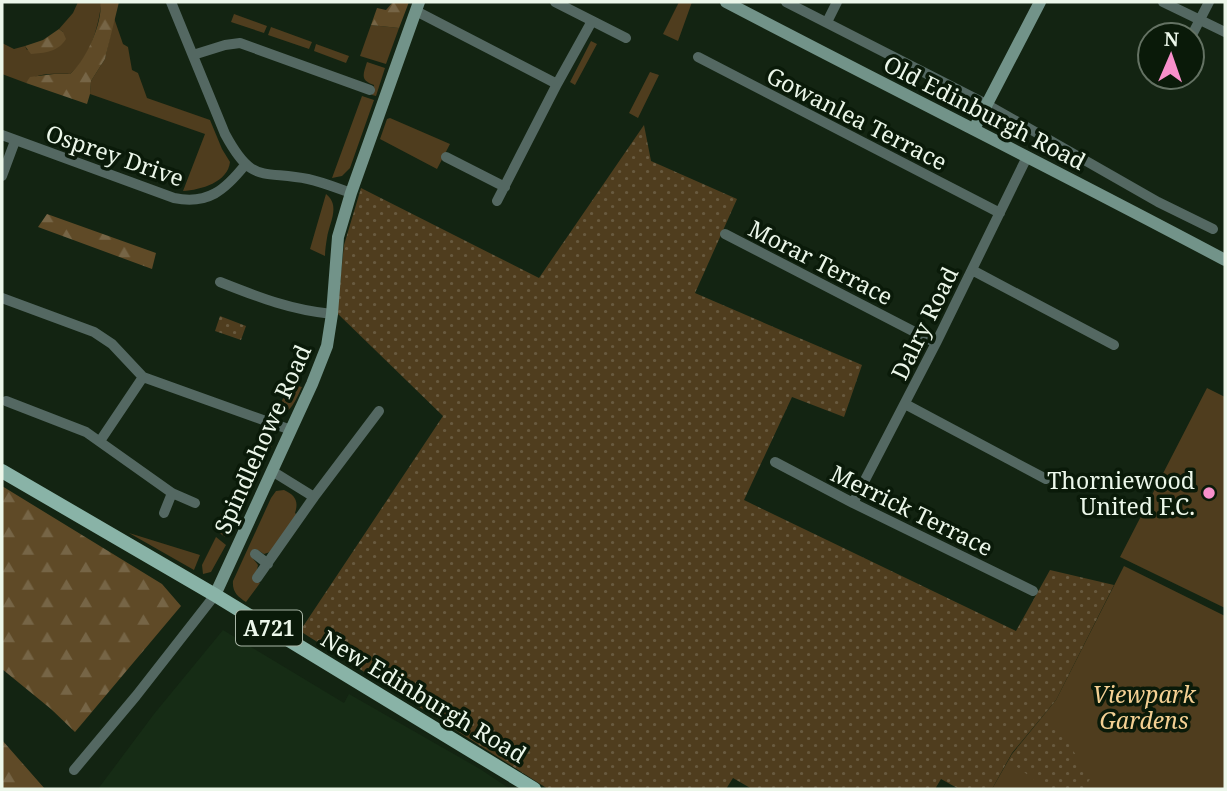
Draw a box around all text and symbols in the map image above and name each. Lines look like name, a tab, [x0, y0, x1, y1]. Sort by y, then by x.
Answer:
north arrow	[1136, 21, 1206, 91]
text: N	[1164, 26, 1180, 52]
street label: Old Edinburgh Road	[878, 47, 1092, 177]
street label: Gowanlea Terrace	[761, 59, 953, 177]
street label: Osprey Drive	[42, 116, 188, 194]
street label: Morar Terrace	[743, 212, 899, 312]
street label: Dalry Road	[883, 261, 965, 385]
street label: Spindlehowe Road	[206, 339, 318, 539]
street label: Merrick Terrace	[826, 457, 998, 563]
place label: Thorniewood United F.C.	[1047, 464, 1195, 522]
marker: Thorniewood United F.C.	[1201, 485, 1217, 501]
road number: A721	[236, 610, 302, 646]
street label: New Edinburgh Road	[315, 622, 533, 770]
park label: Viewpark Gardens	[1092, 678, 1196, 736]

